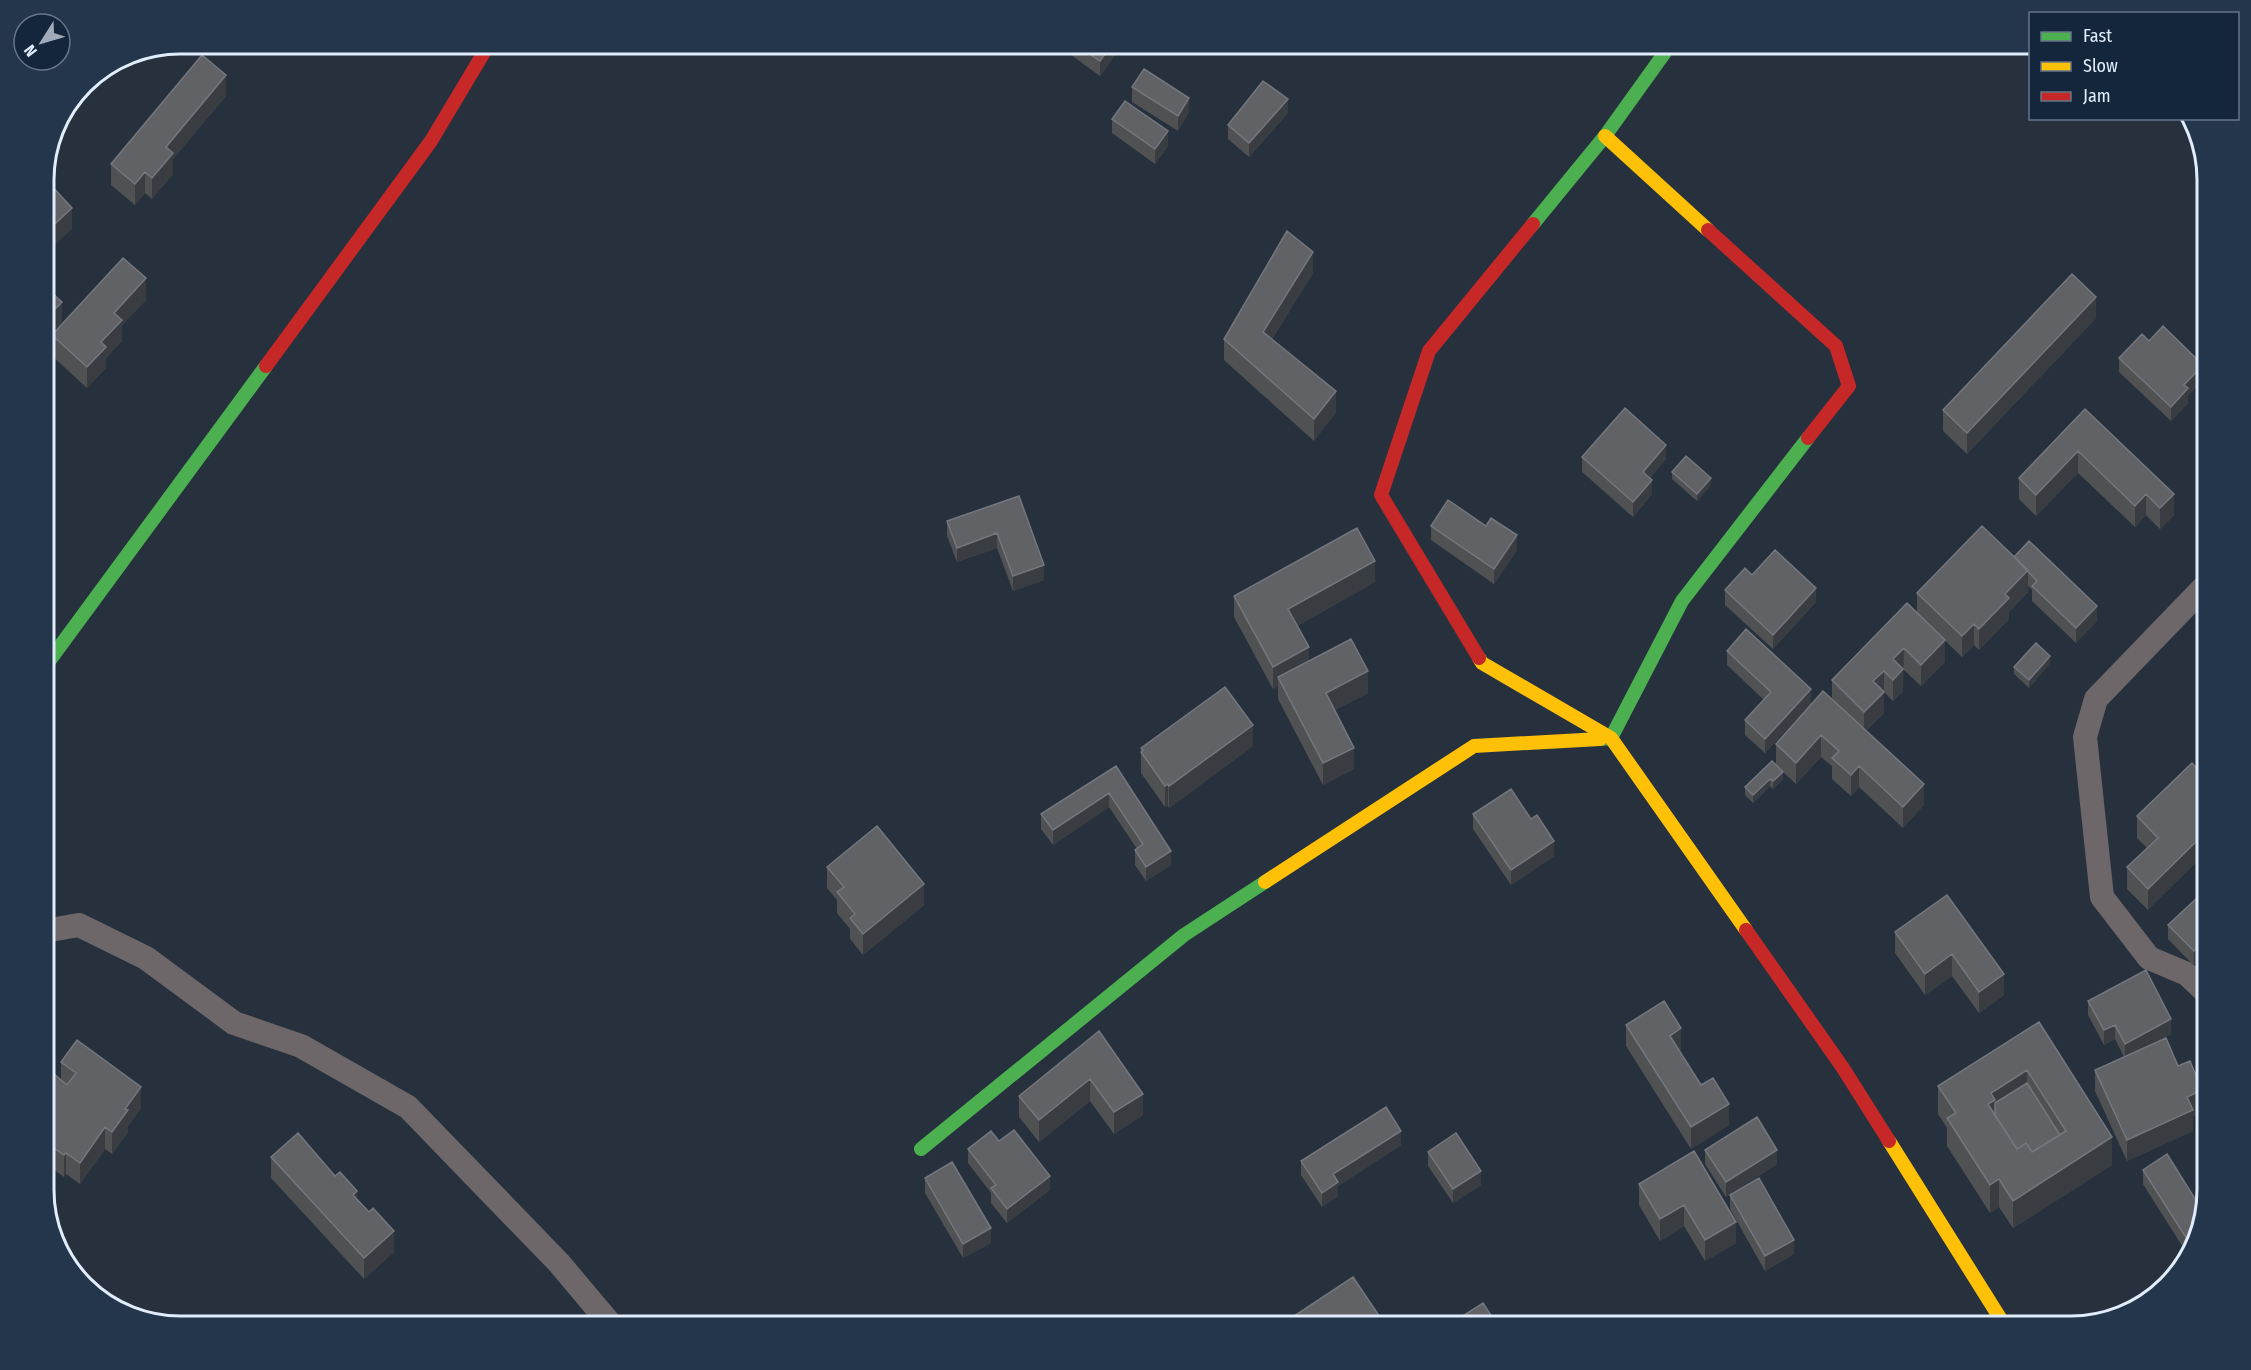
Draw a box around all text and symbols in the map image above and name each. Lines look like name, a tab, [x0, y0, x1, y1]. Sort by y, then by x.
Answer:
north arrow	[12, 12, 72, 72]
legend	[2029, 12, 2239, 120]
text: Fast	[2083, 25, 2112, 47]
text: N	[20, 41, 41, 60]
text: Slow	[2083, 55, 2118, 77]
text: Jam	[2083, 85, 2111, 107]

